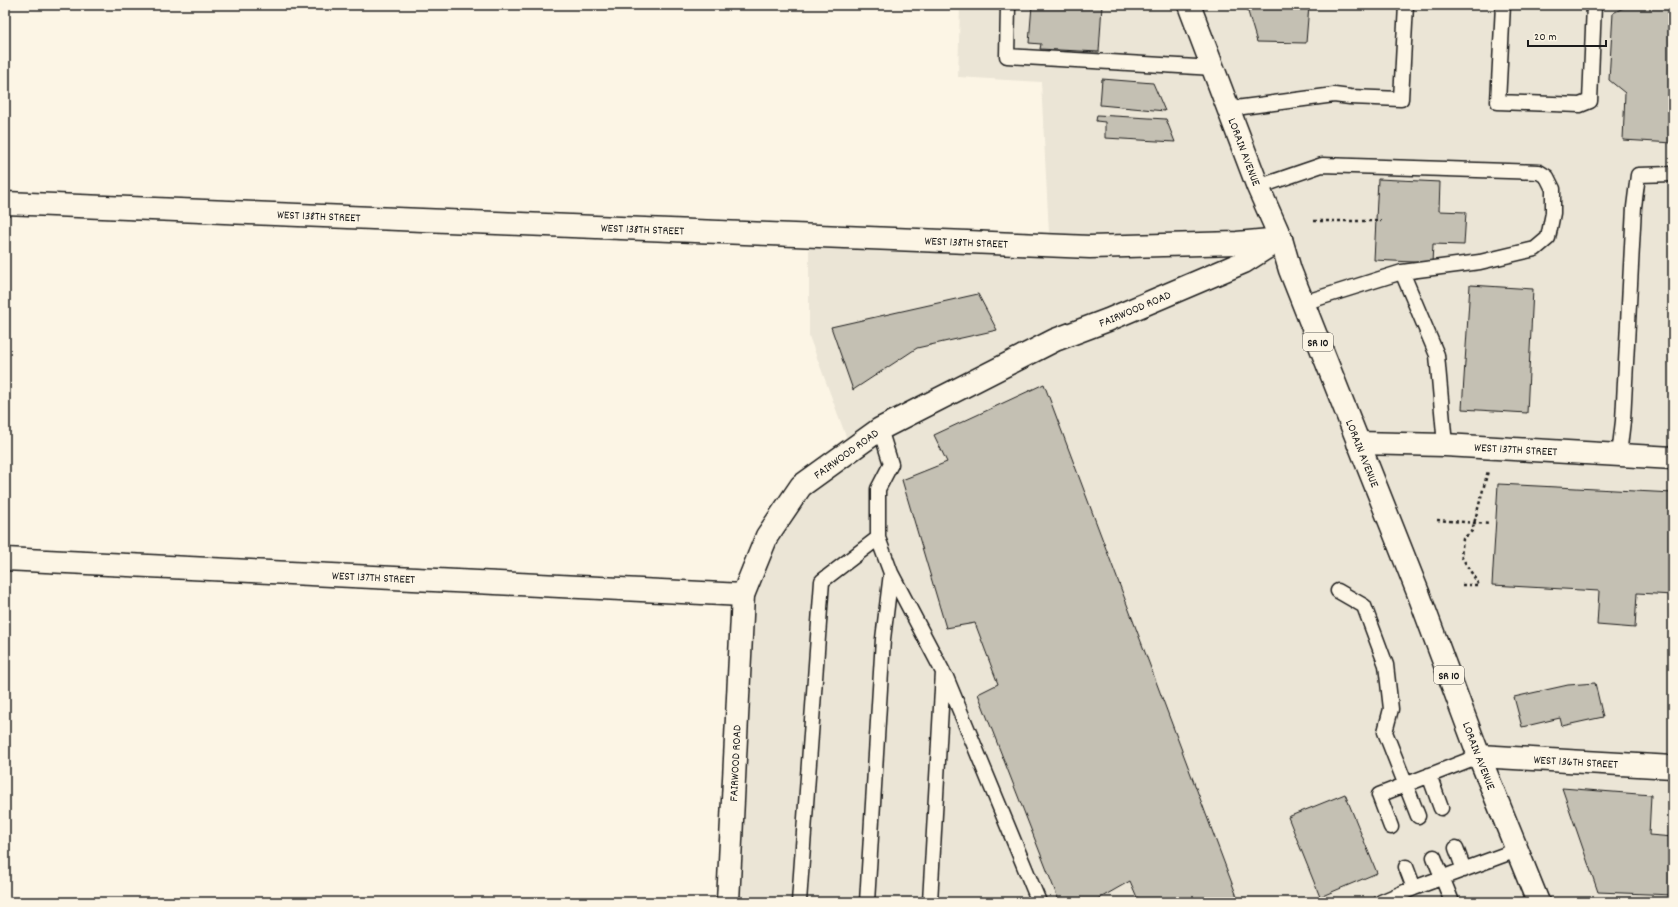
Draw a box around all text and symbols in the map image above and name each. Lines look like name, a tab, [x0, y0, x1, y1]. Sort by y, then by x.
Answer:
scale bar	[1528, 22, 1606, 48]
text: 20 m	[1534, 29, 1557, 46]
street label: LORAIN AVENUE	[1223, 116, 1264, 189]
street label: WEST 138TH STREET	[277, 207, 361, 227]
street label: WEST 138TH STREET	[600, 220, 685, 241]
street label: WEST 138TH STREET	[924, 233, 1008, 254]
street label: FAIRWOOD ROAD	[1097, 287, 1174, 333]
road number: SR 10	[1303, 333, 1333, 351]
street label: LORAIN AVENUE	[1340, 417, 1383, 491]
street label: FAIRWOOD ROAD	[811, 425, 883, 484]
street label: WEST 137TH STREET	[1474, 440, 1558, 461]
street label: WEST 137TH STREET	[332, 568, 416, 589]
road number: SR 10	[1434, 666, 1464, 684]
street label: LORAIN AVENUE	[1457, 720, 1499, 793]
street label: FAIRWOOD ROAD	[726, 725, 747, 802]
street label: WEST 136TH STREET	[1533, 752, 1619, 774]

